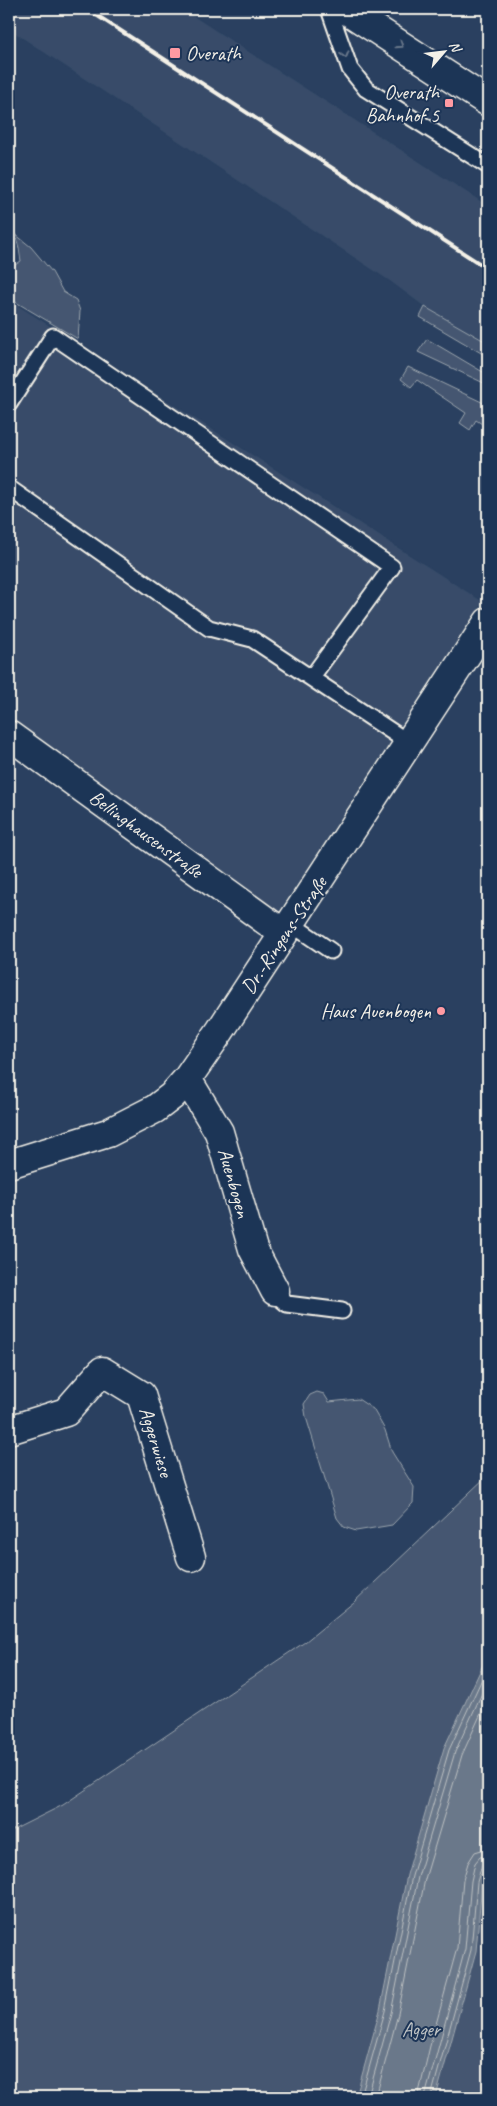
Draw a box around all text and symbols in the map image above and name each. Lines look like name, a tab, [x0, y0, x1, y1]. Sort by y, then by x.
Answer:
north arrow	[420, 28, 470, 78]
text: N	[445, 38, 466, 56]
one-way arrow	[395, 39, 404, 48]
place label: Overath	[186, 41, 242, 66]
marker: Overath	[168, 46, 182, 60]
one-way arrow	[340, 50, 350, 58]
place label: Overath Bahnhof 5	[366, 80, 441, 128]
marker: Overath Bahnhof 5	[443, 97, 455, 109]
street label: Bellinghausenstraße	[84, 785, 209, 884]
street label: Dr.-Ringens-Straße	[236, 870, 333, 998]
place label: Haus Auenbogen	[321, 999, 432, 1024]
marker: Haus Auenbogen	[435, 1005, 447, 1017]
street label: Auenbogen	[212, 1145, 256, 1222]
street label: Aggerwiese	[134, 1404, 179, 1481]
park label: Agger	[402, 2017, 442, 2042]

